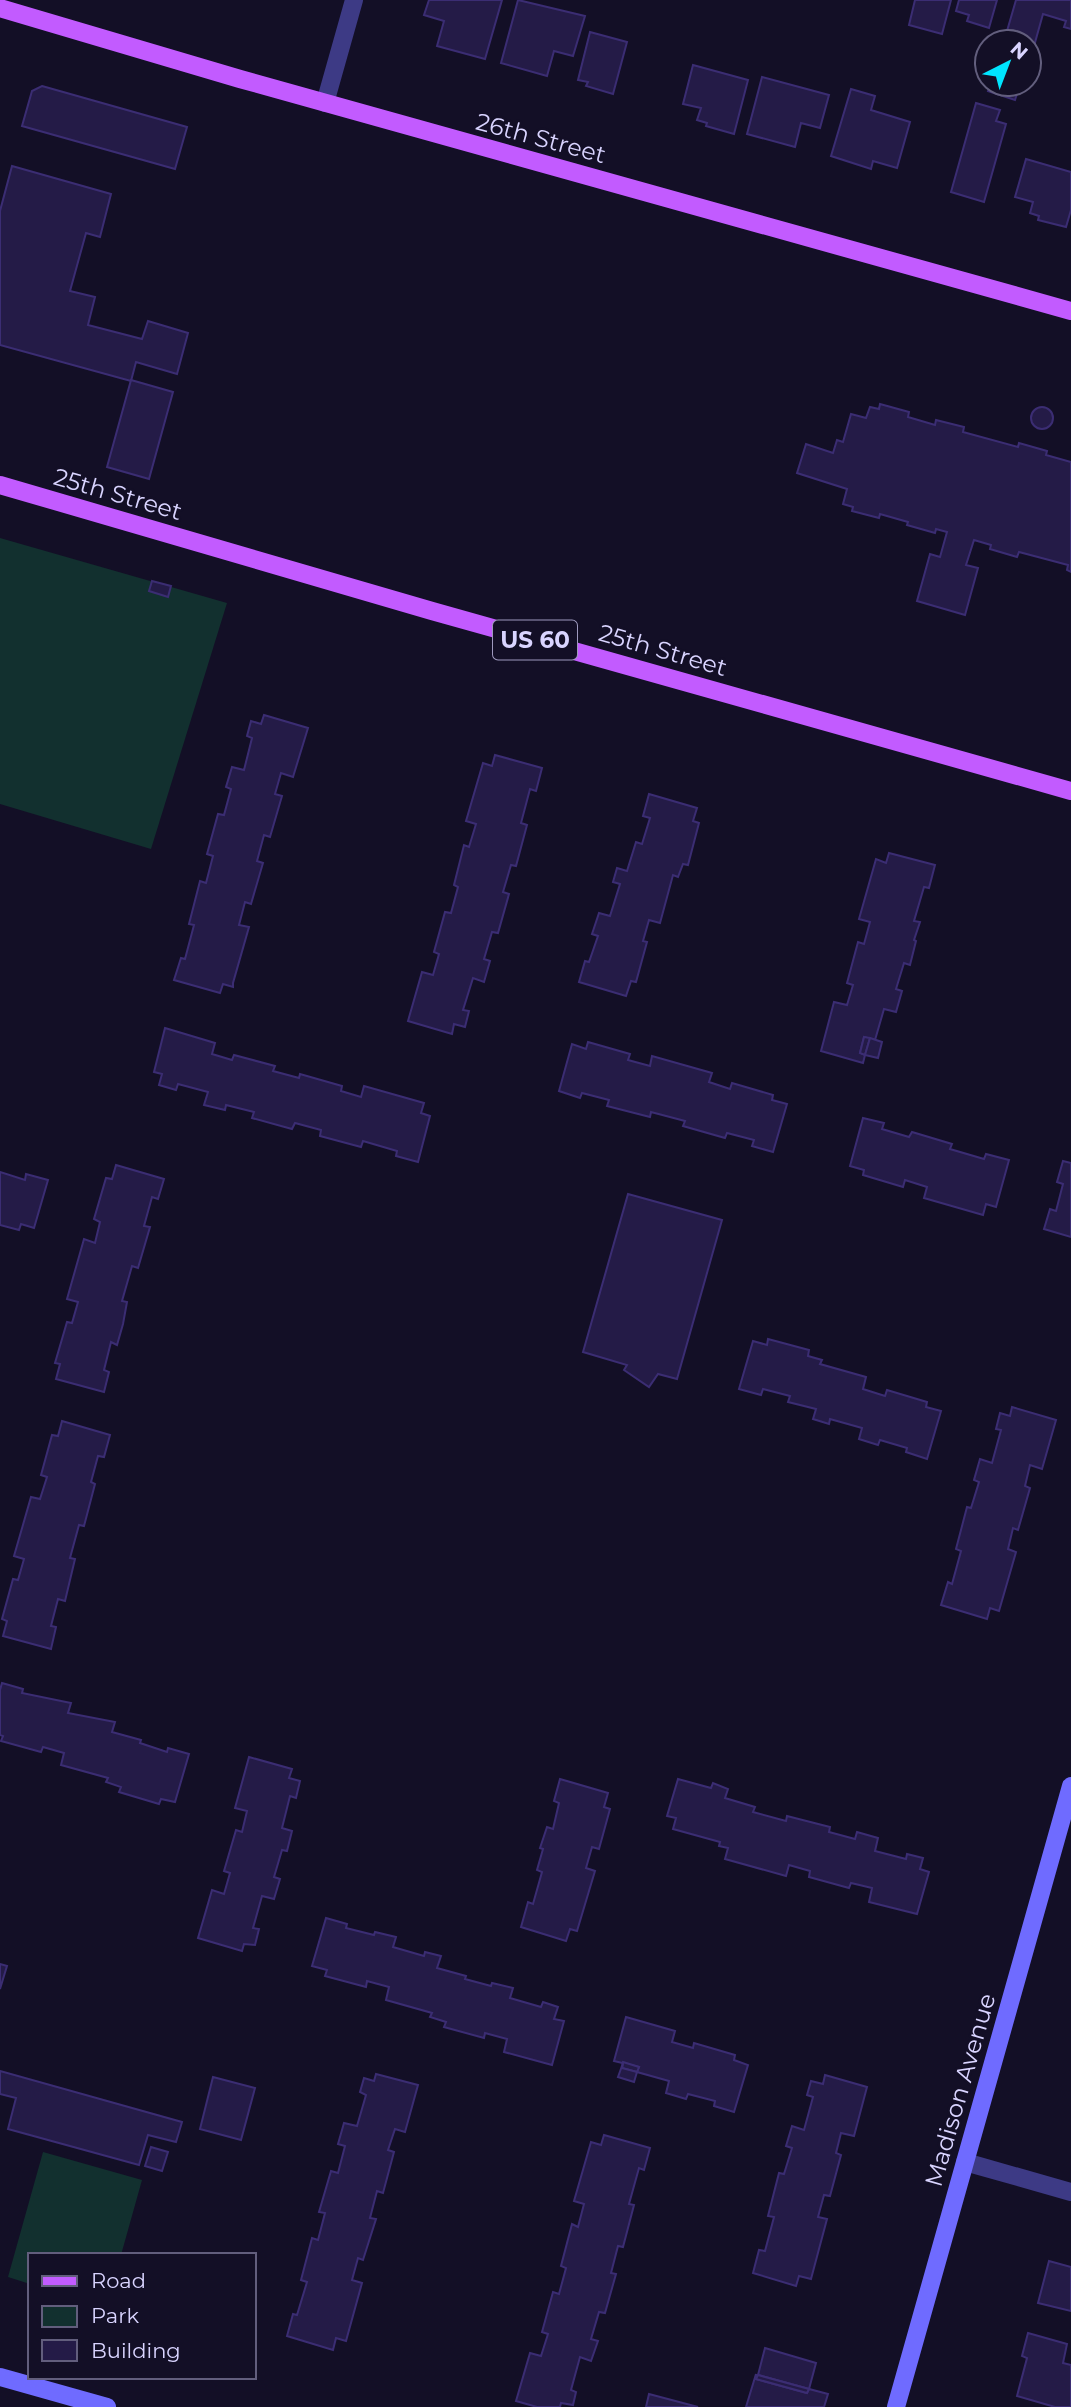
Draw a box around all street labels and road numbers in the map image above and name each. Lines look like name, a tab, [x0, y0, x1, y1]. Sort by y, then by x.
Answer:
street label: 26th Street	[473, 107, 609, 169]
street label: 25th Street	[51, 462, 186, 526]
street label: 25th Street	[596, 618, 731, 682]
road number: US 60	[493, 620, 577, 660]
street label: Madison Avenue	[919, 1990, 1001, 2190]

